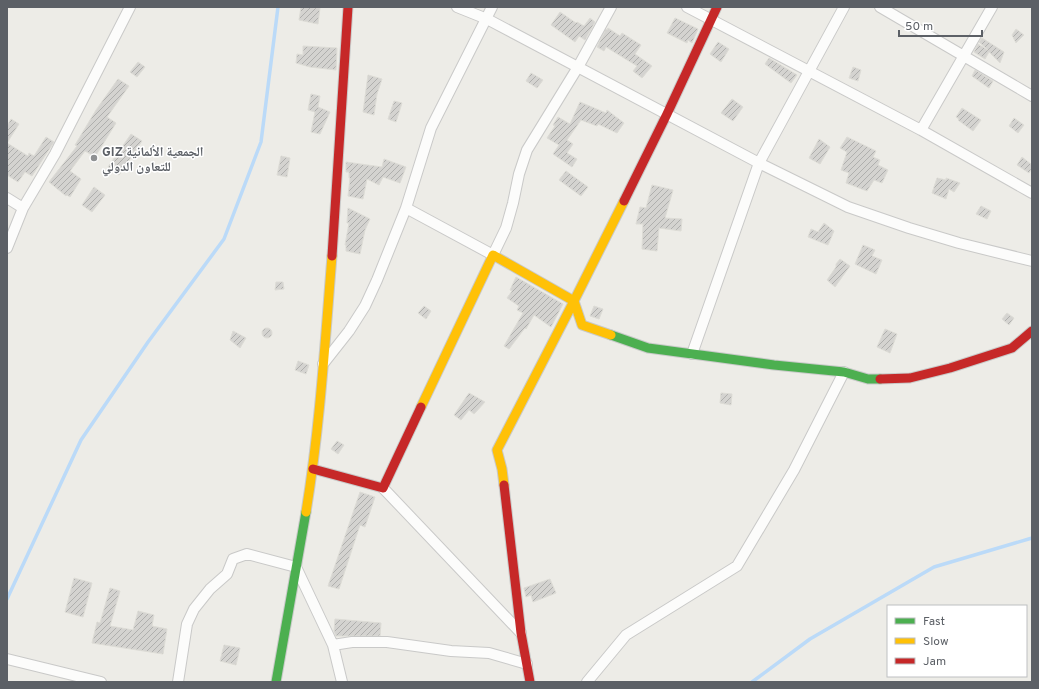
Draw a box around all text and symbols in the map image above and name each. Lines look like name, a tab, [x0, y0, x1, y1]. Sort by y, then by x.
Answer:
scale bar	[899, 12, 982, 38]
text: 50 m	[905, 19, 933, 35]
place label: GIZ الجمعية الألمانية للتعاون الدولي	[102, 145, 204, 177]
marker: GIZ الجمعية الألمانية للتعاون الدولي	[89, 153, 99, 163]
legend	[887, 605, 1027, 677]
text: Fast	[923, 614, 945, 630]
text: Slow	[923, 634, 949, 650]
text: Jam	[923, 654, 946, 670]

